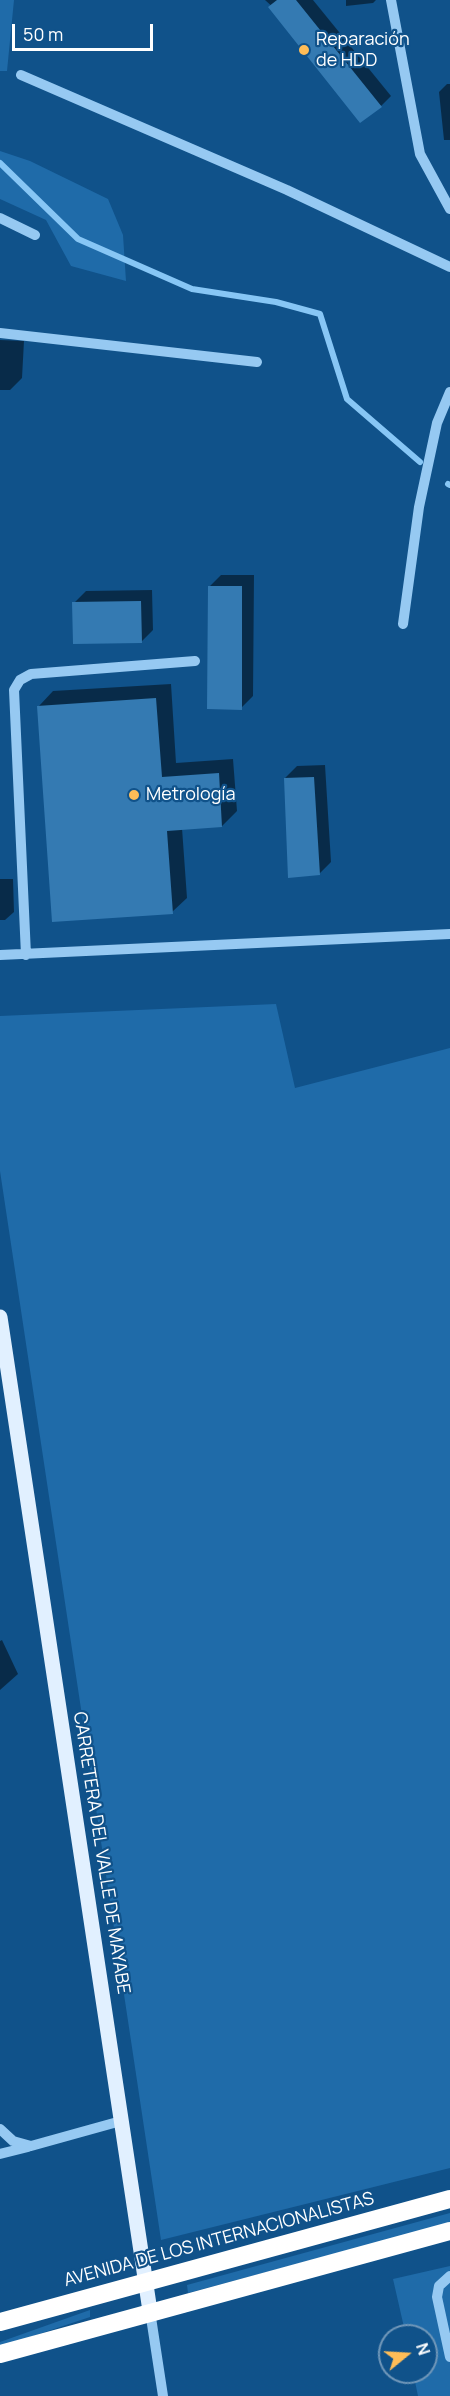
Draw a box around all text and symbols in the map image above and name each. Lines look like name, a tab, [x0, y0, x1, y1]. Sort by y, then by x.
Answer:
scale bar	[15, 12, 156, 50]
text: 50 m	[23, 22, 63, 46]
place label: Reparación de HDD	[316, 29, 410, 72]
marker: Reparación de HDD	[297, 43, 311, 57]
place label: Metrología	[146, 784, 236, 806]
marker: Metrología	[127, 788, 141, 802]
street label: CARRETERA DEL VALLE DE MAYABE	[68, 1710, 134, 1996]
street label: AVENIDA DE LOS INTERNACIONALISTAS	[62, 2188, 376, 2292]
north arrow	[378, 2324, 438, 2384]
text: N	[411, 2340, 435, 2358]

